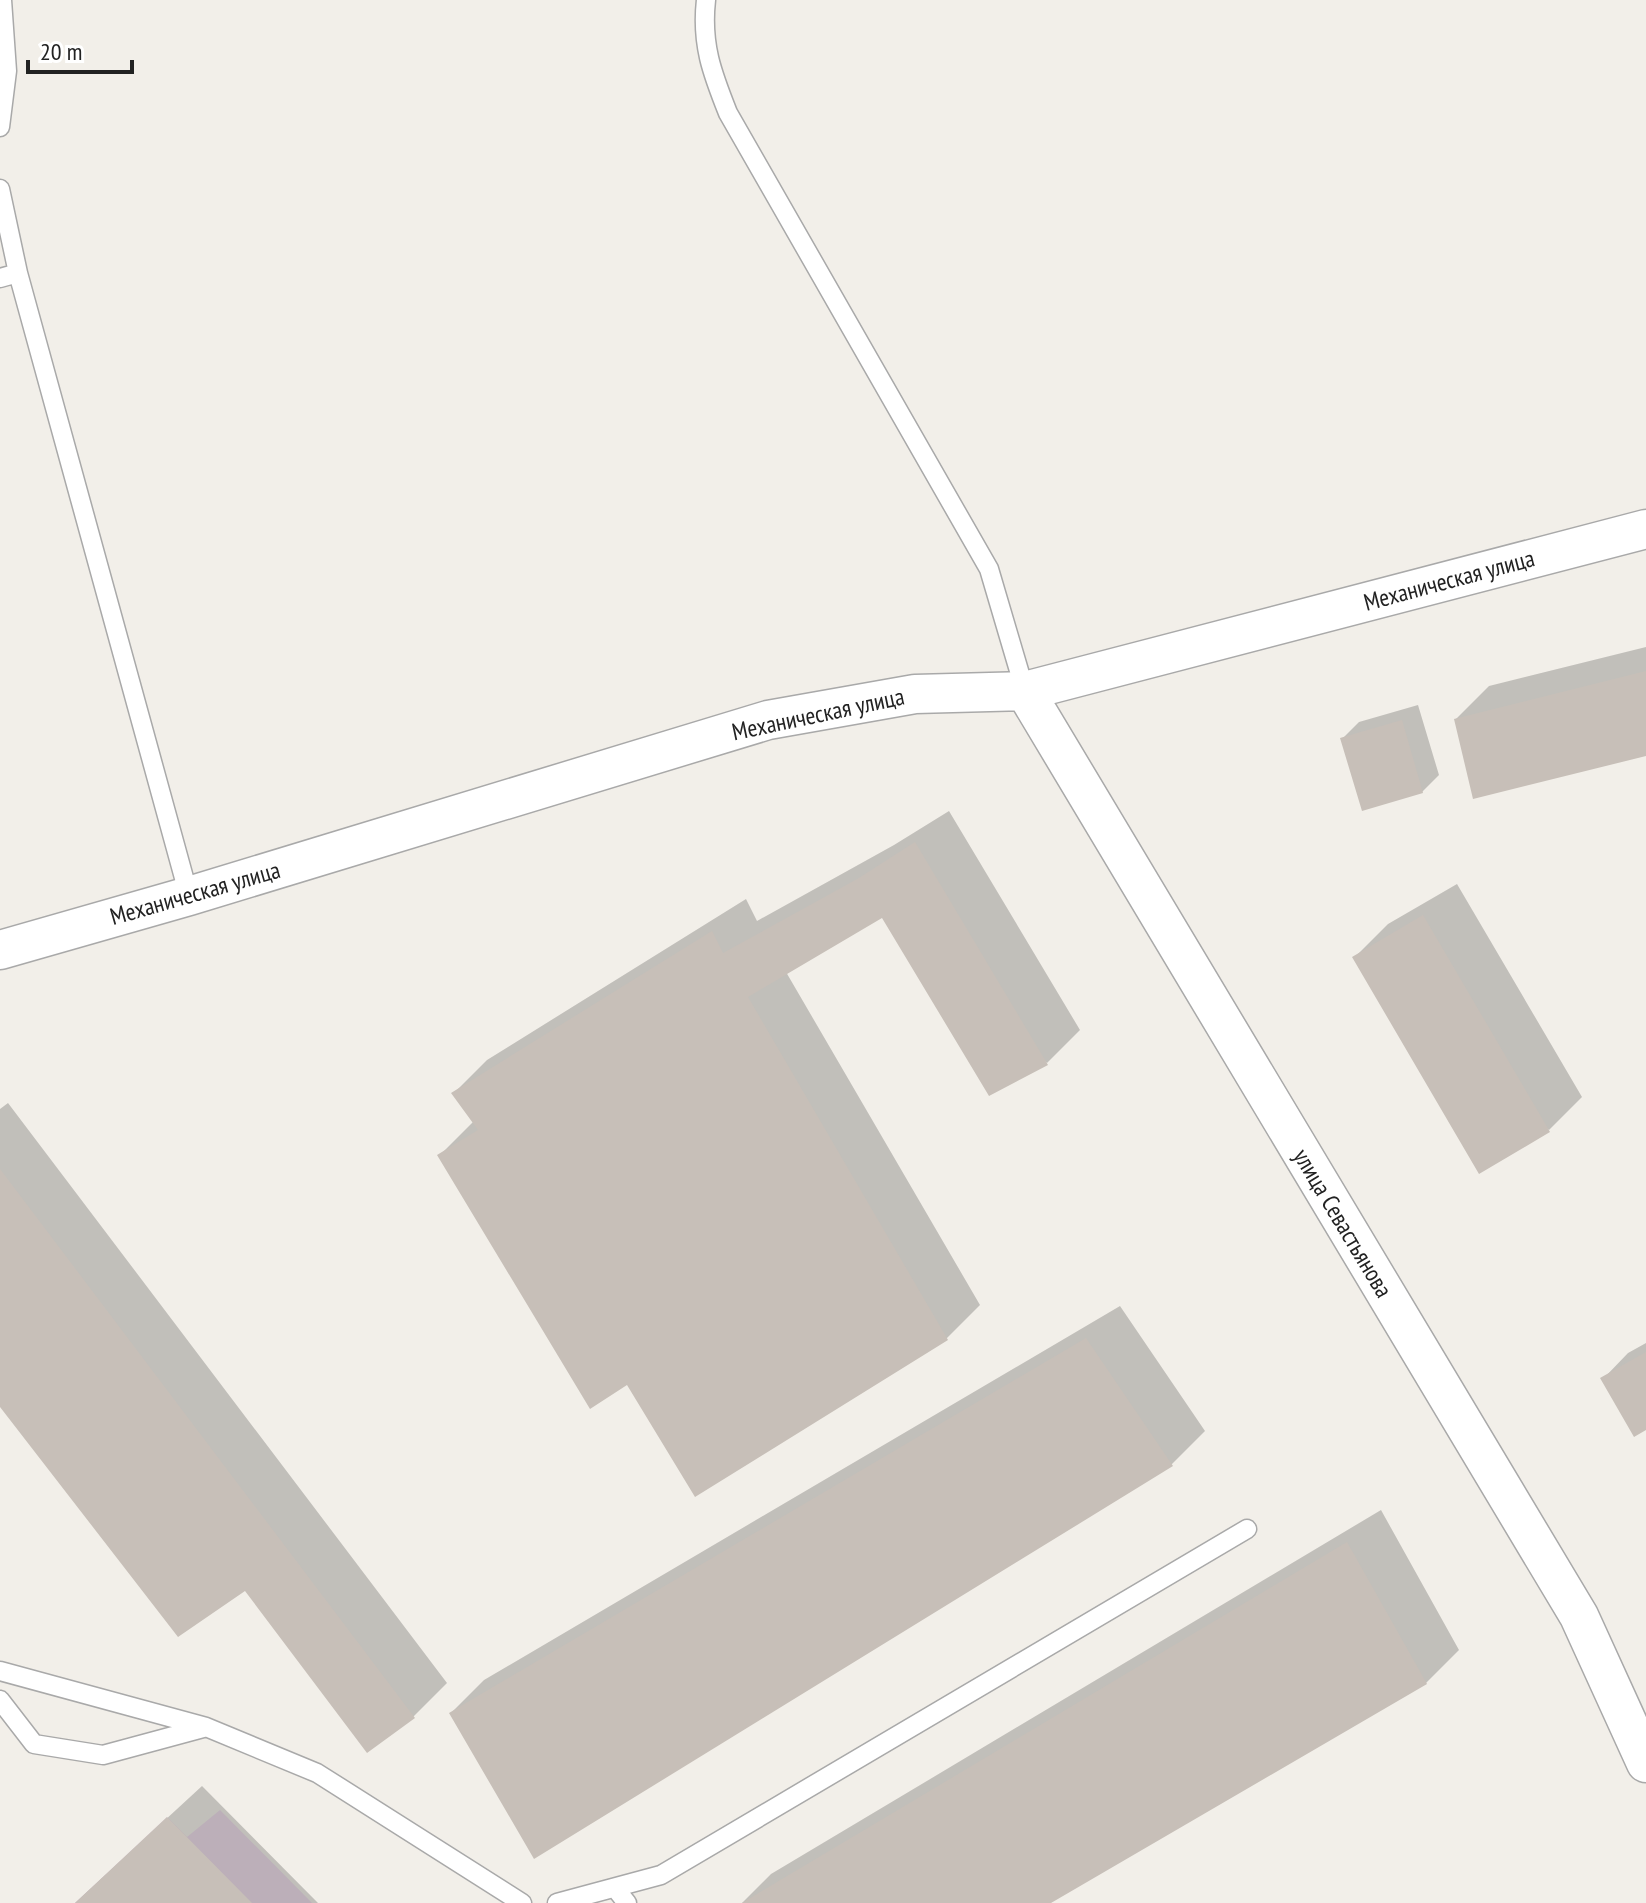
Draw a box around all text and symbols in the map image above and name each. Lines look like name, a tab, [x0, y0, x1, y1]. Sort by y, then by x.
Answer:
scale bar	[28, 24, 132, 74]
text: 20 m	[40, 36, 82, 67]
street label: Механическая улица	[1360, 542, 1538, 618]
street label: Механическая улица	[729, 681, 907, 747]
street label: Механическая улица	[106, 854, 284, 932]
street label: улица Севастьянова	[1286, 1143, 1400, 1303]

